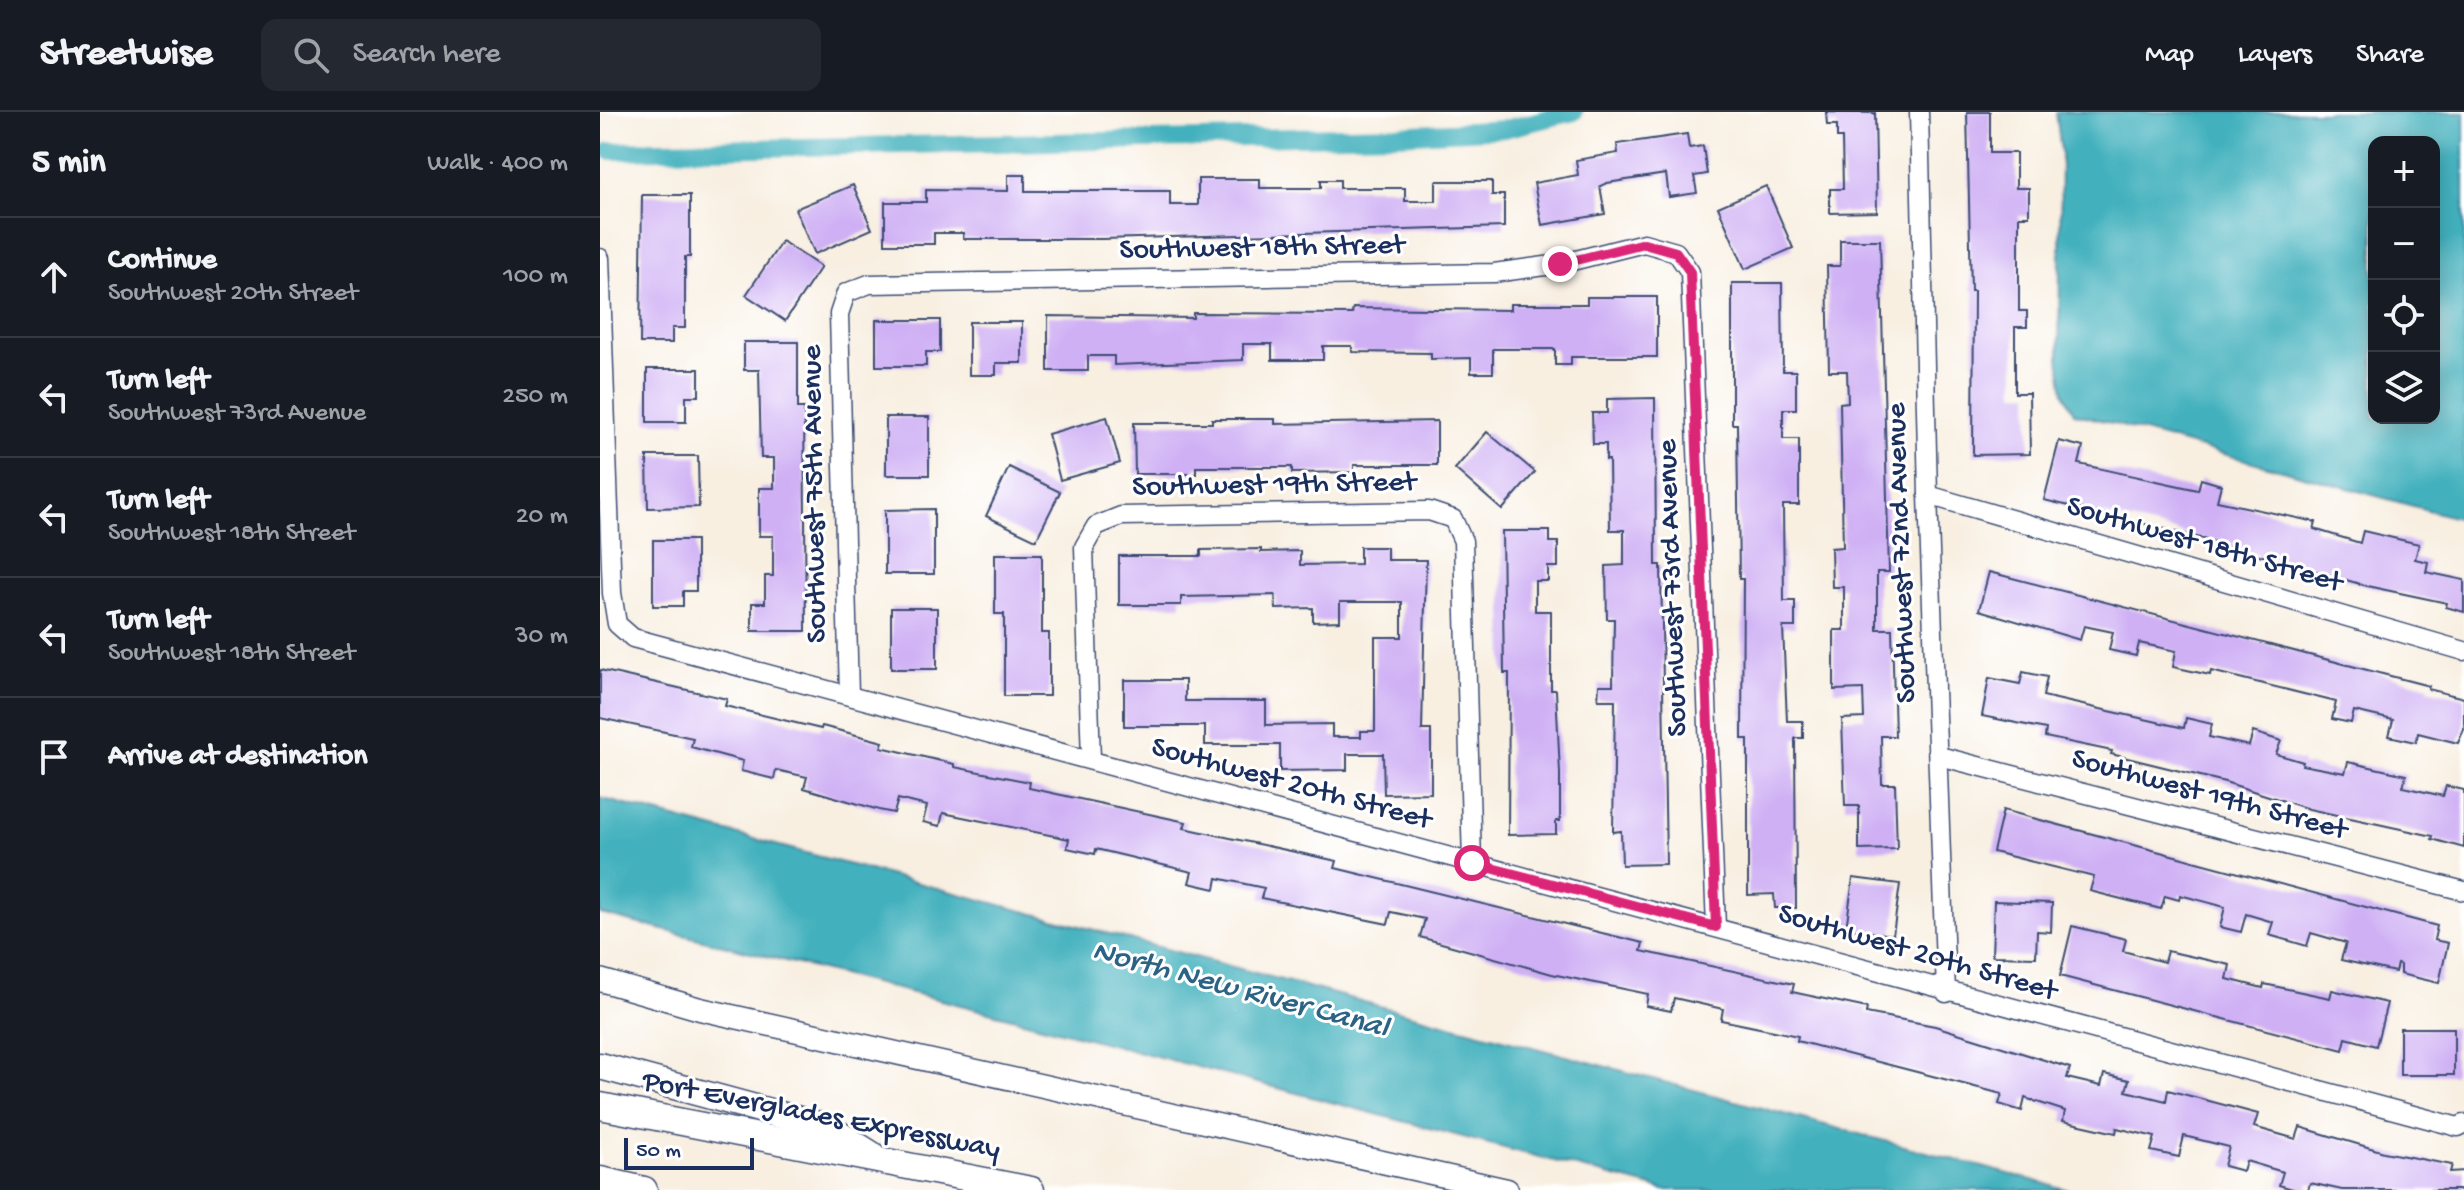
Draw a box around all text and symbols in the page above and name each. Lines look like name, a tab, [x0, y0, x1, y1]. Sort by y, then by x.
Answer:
search box	[261, 19, 821, 91]
text: Streetwise	[40, 33, 213, 77]
icon: search	[289, 33, 333, 77]
text: Search here	[353, 38, 500, 73]
text: Map	[2145, 39, 2194, 72]
text: Layers	[2238, 39, 2312, 72]
text: Share	[2356, 39, 2424, 72]
map controls	[2368, 136, 2440, 424]
button: +	[2368, 136, 2440, 208]
text: 5 min	[32, 144, 106, 184]
text: Walk · 400 m	[427, 149, 568, 180]
button: −	[2368, 208, 2440, 280]
street label: Southwest 18th Street	[1119, 229, 1408, 269]
text: Continue	[108, 244, 217, 279]
route end	[1542, 246, 1578, 282]
icon: ahead	[32, 255, 76, 299]
text: 100 m	[503, 262, 568, 293]
text: Southwest 20th Street	[108, 279, 358, 310]
button: locate	[2368, 280, 2440, 352]
street label: Southwest 75th Avenue	[796, 344, 836, 643]
button: layers	[2368, 352, 2440, 424]
text: Turn left	[108, 364, 209, 399]
icon: left	[32, 375, 76, 419]
text: 250 m	[502, 382, 568, 413]
text: Southwest 73rd Avenue	[108, 399, 366, 430]
street label: Southwest 72nd Avenue	[1880, 402, 1926, 704]
street label: Southwest 73rd Avenue	[1651, 438, 1697, 737]
street label: Southwest 19th Street	[1132, 466, 1419, 506]
text: Turn left	[108, 484, 209, 519]
street label: Southwest 18th Street	[2062, 490, 2348, 603]
icon: left	[32, 495, 76, 539]
text: 20 m	[516, 502, 568, 533]
text: Southwest 18th Street	[108, 519, 355, 550]
text: Turn left	[108, 604, 209, 639]
icon: left	[32, 615, 76, 659]
text: 30 m	[515, 622, 568, 653]
text: Southwest 18th Street	[108, 639, 355, 670]
street label: Southwest 20th Street	[1147, 731, 1437, 840]
icon: arrive	[32, 735, 76, 779]
text: Arrive at destination	[108, 740, 368, 775]
street label: Southwest 19th Street	[2067, 742, 2353, 850]
route start	[1454, 845, 1490, 881]
street label: Southwest 20th Street	[1774, 897, 2063, 1011]
water label: North New River Canal	[1088, 933, 1394, 1049]
street label: Port Everglades Expressway	[638, 1065, 1003, 1169]
scale bar	[624, 1134, 754, 1170]
text: 50 m	[636, 1139, 681, 1165]

